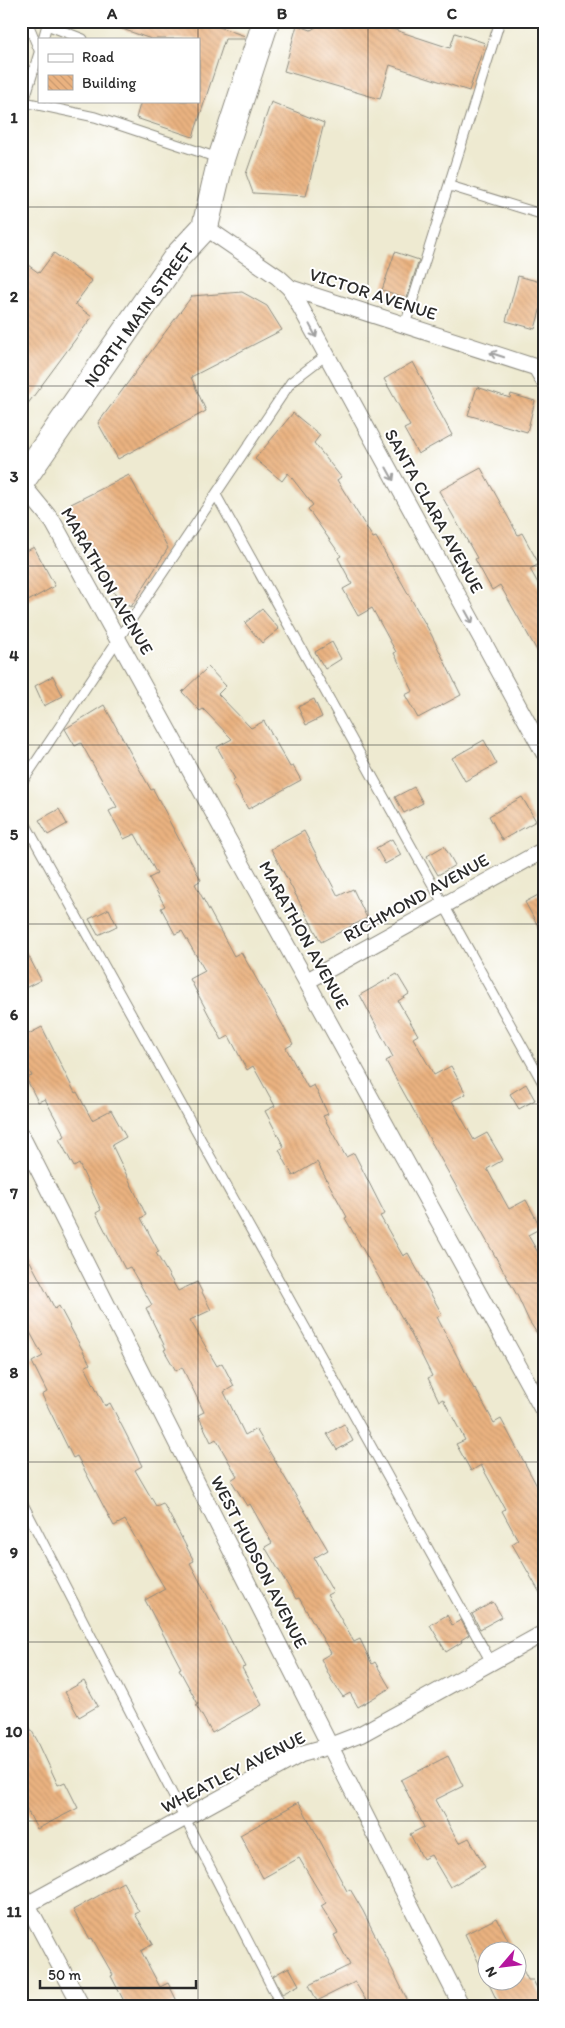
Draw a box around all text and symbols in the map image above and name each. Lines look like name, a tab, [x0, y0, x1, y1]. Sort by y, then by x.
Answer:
text: A	[106, 4, 118, 23]
text: B	[277, 4, 288, 23]
text: C	[447, 4, 458, 23]
legend	[38, 38, 200, 102]
text: Road	[82, 48, 115, 66]
text: Building	[82, 74, 136, 92]
text: 1	[10, 108, 18, 127]
street label: NORTH MAIN STREET	[79, 238, 199, 392]
street label: VICTOR AVENUE	[306, 263, 440, 325]
text: 2	[10, 287, 19, 306]
one-way arrow	[308, 324, 318, 339]
one-way arrow	[490, 350, 506, 359]
street label: SANTA CLARA AVENUE	[380, 425, 488, 597]
text: 3	[10, 467, 19, 486]
one-way arrow	[386, 467, 396, 481]
street label: MARATHON AVENUE	[56, 503, 158, 659]
one-way arrow	[464, 609, 474, 624]
text: 4	[9, 646, 19, 665]
text: 5	[10, 825, 19, 844]
street label: RICHMOND AVENUE	[339, 849, 493, 947]
street label: MARATHON AVENUE	[254, 857, 354, 1013]
text: 6	[10, 1005, 19, 1024]
text: 7	[9, 1184, 18, 1203]
text: 8	[10, 1363, 19, 1382]
street label: WEST HUDSON AVENUE	[206, 1472, 312, 1652]
text: 9	[10, 1543, 18, 1562]
text: 10	[5, 1722, 23, 1741]
street label: WHEATLEY AVENUE	[157, 1726, 309, 1818]
text: 11	[7, 1902, 22, 1921]
north arrow	[478, 1940, 528, 1990]
scale bar	[40, 1958, 196, 1990]
text: N	[481, 1964, 501, 1980]
text: 50 m	[48, 1966, 81, 1984]

